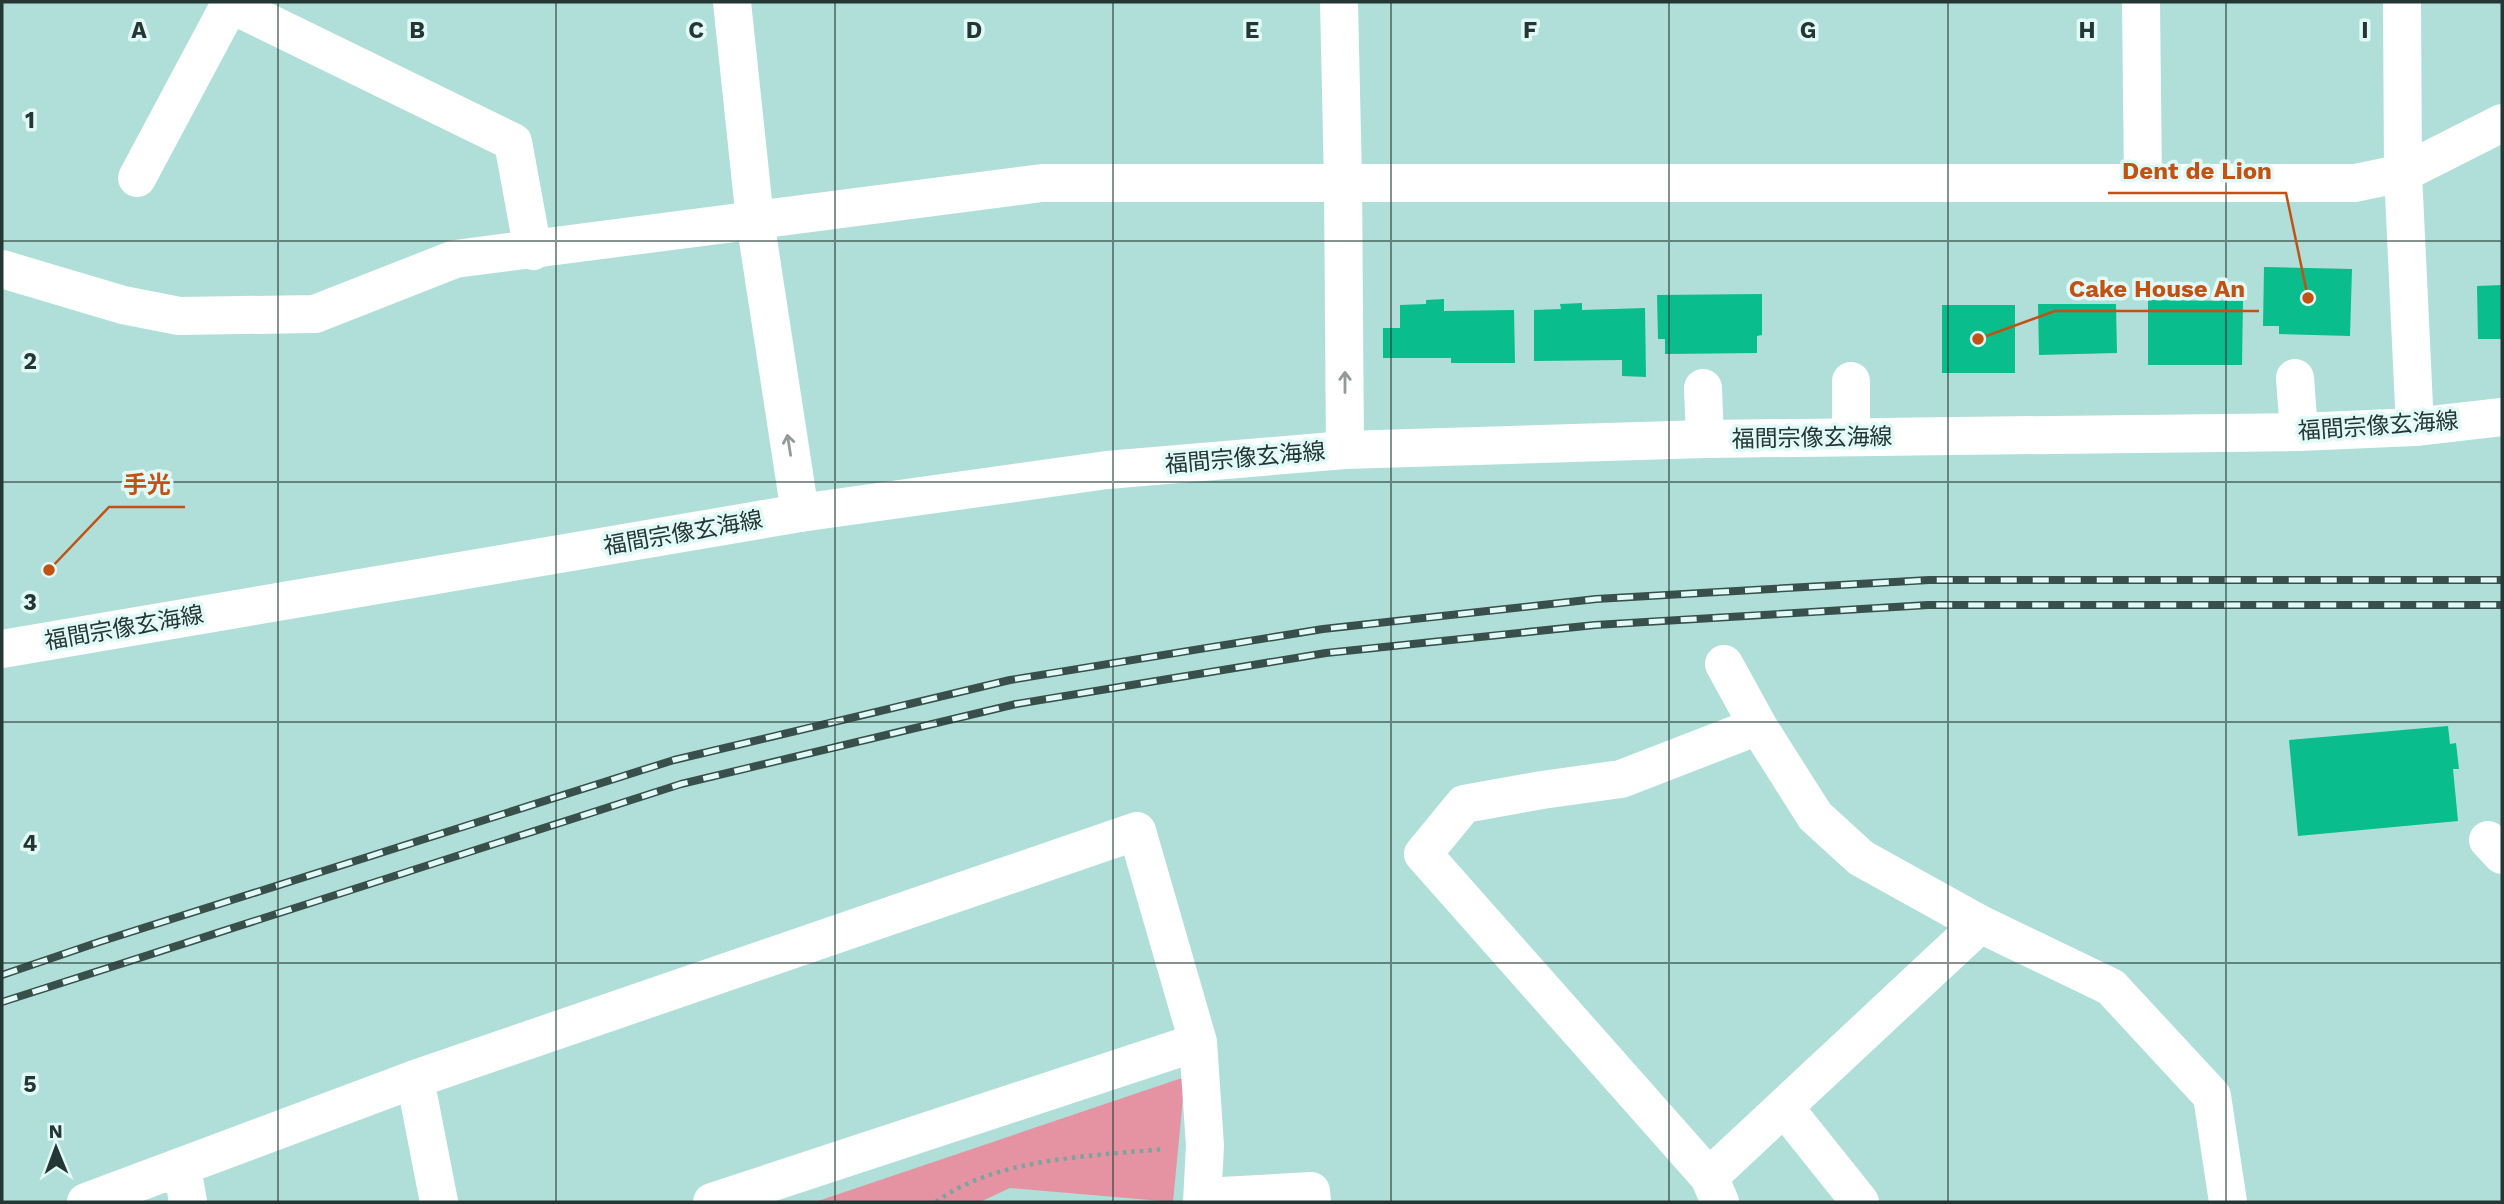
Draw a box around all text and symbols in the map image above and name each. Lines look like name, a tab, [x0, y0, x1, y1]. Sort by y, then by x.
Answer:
text: A	[131, 17, 147, 44]
text: B	[409, 17, 425, 44]
text: C	[688, 17, 704, 44]
text: D	[966, 17, 982, 44]
text: E	[1245, 17, 1259, 44]
text: F	[1523, 17, 1537, 44]
text: G	[1800, 17, 1816, 44]
text: H	[2078, 17, 2096, 44]
text: I	[2361, 17, 2369, 44]
text: 1	[25, 107, 35, 134]
callout: Dent de Lion	[2108, 148, 2286, 193]
text: Dent de Lion	[2122, 157, 2272, 185]
callout: Cake House An	[2055, 266, 2259, 311]
text: Cake House An	[2069, 275, 2245, 303]
text: 2	[23, 348, 37, 375]
one-way arrow	[1338, 370, 1352, 393]
street label: 福間宗像玄海線	[2297, 407, 2459, 445]
street label: 福間宗像玄海線	[1731, 423, 1893, 453]
one-way arrow	[782, 434, 795, 457]
street label: 福間宗像玄海線	[1164, 438, 1326, 478]
callout: 手光	[109, 462, 185, 507]
text: 手光	[123, 471, 171, 499]
street label: 福間宗像玄海線	[601, 506, 765, 560]
text: 3	[23, 589, 37, 616]
street label: 福間宗像玄海線	[42, 601, 206, 655]
text: 4	[23, 830, 38, 857]
text: 5	[23, 1071, 37, 1098]
north arrow	[21, 1113, 91, 1183]
text: N	[48, 1120, 63, 1143]

